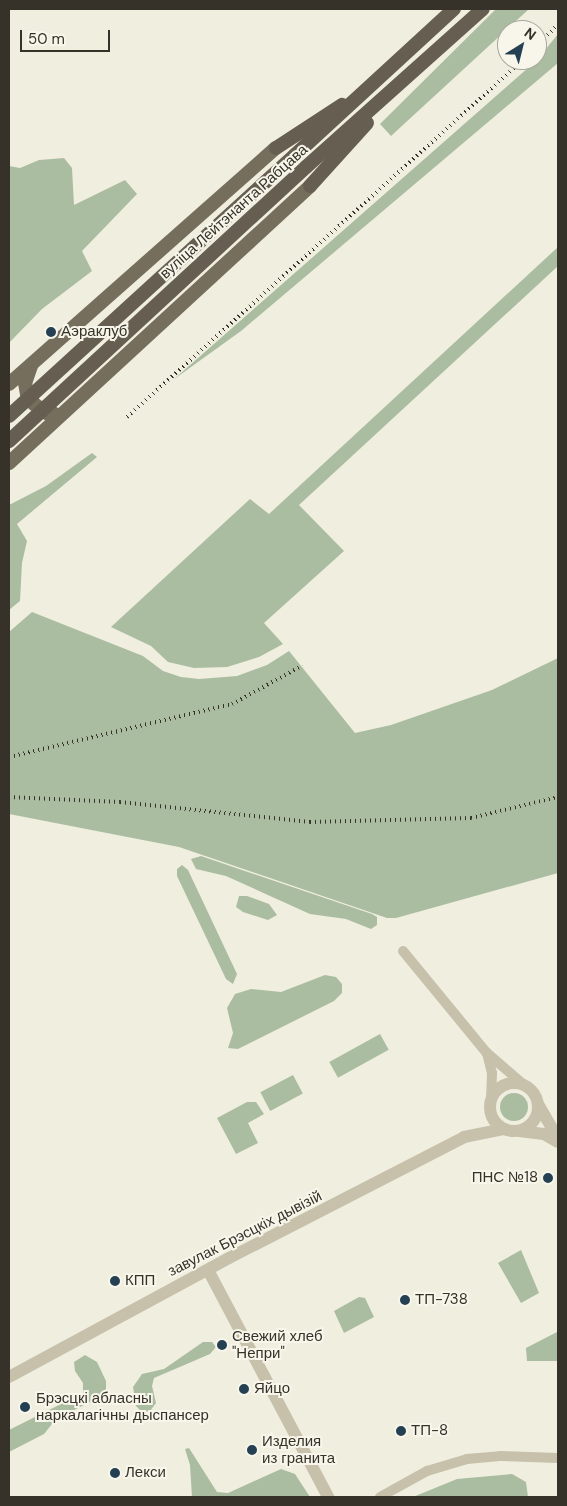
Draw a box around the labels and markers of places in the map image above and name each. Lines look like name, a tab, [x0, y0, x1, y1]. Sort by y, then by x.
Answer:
place label: Аэраклуб	[61, 323, 127, 341]
marker: Аэраклуб	[45, 326, 57, 338]
place label: ПНС №18	[472, 1169, 538, 1187]
marker: ПНС №18	[542, 1172, 554, 1184]
place label: КПП	[125, 1272, 155, 1290]
marker: КПП	[109, 1275, 121, 1287]
place label: ТП-738	[415, 1291, 468, 1309]
marker: ТП-738	[399, 1294, 411, 1306]
place label: Свежий хлеб "Непри"	[232, 1327, 323, 1362]
marker: Свежий хлеб "Непри"	[216, 1339, 228, 1351]
place label: Яйцо	[254, 1380, 290, 1398]
marker: Яйцо	[238, 1383, 250, 1395]
place label: Брэсцкі абласны наркалагічны дыспансер	[36, 1389, 209, 1424]
marker: Брэсцкі абласны наркалагічны дыспансер	[18, 1400, 32, 1414]
place label: ТП-8	[411, 1422, 448, 1440]
marker: ТП-8	[395, 1425, 407, 1437]
place label: Изделия из гранита	[262, 1432, 335, 1467]
marker: Изделия из гранита	[246, 1444, 258, 1456]
place label: Лекси	[125, 1464, 166, 1482]
marker: Лекси	[109, 1467, 121, 1479]

